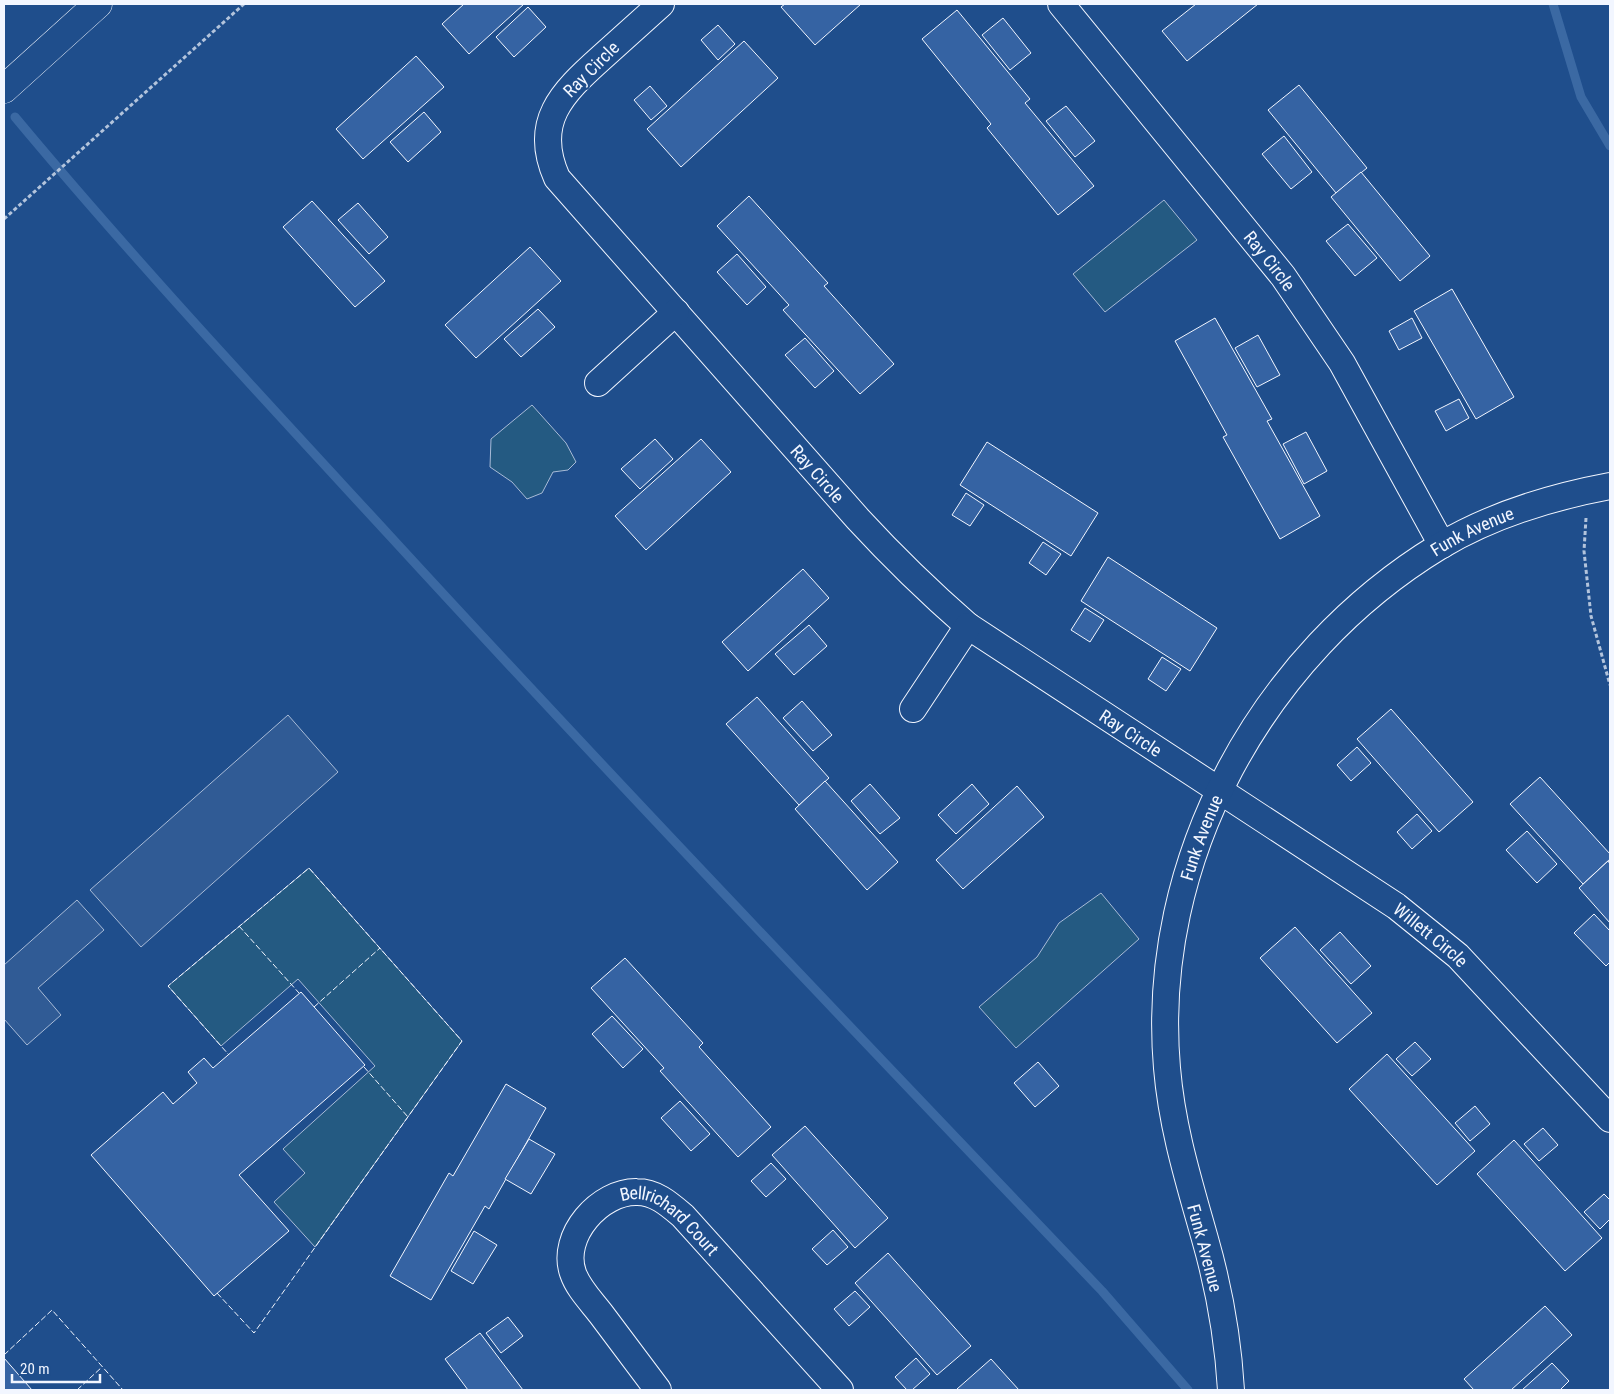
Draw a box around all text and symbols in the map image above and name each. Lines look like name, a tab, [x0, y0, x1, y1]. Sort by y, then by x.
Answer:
street label: Ray Circle	[559, 37, 623, 101]
street label: Ray Circle	[1240, 227, 1300, 294]
street label: Ray Circle	[787, 440, 849, 507]
street label: Funk Avenue	[1426, 502, 1516, 560]
street label: Ray Circle	[1096, 705, 1166, 761]
street label: Funk Avenue	[1175, 791, 1227, 883]
street label: Willett Circle	[1390, 898, 1473, 971]
street label: Bellrichard Court	[617, 1181, 724, 1259]
street label: Funk Avenue	[1183, 1202, 1227, 1294]
scale bar	[12, 1352, 100, 1384]
text: 20 m	[20, 1360, 50, 1378]

